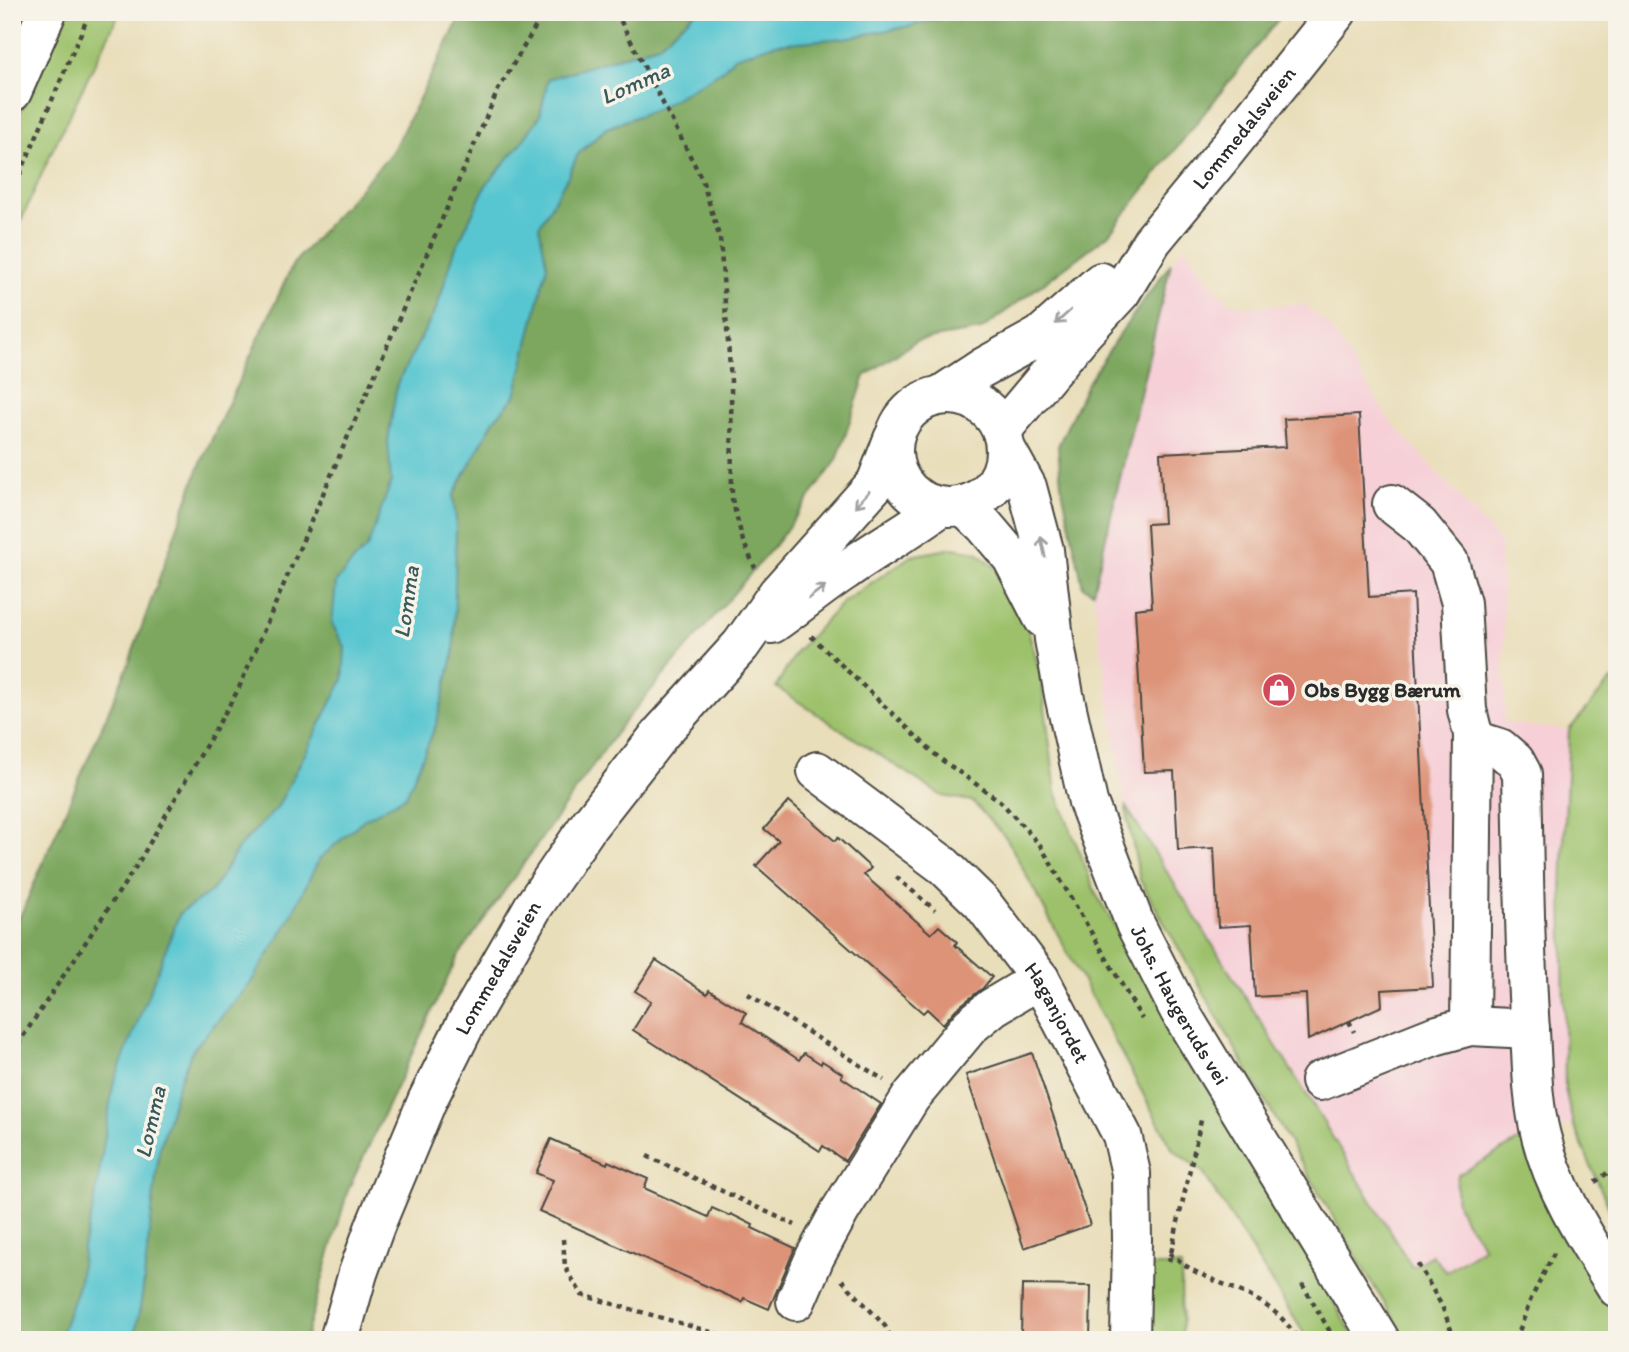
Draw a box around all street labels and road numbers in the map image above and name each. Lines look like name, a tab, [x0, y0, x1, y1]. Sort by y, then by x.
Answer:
street label: Lommedalsveien	[1187, 61, 1301, 194]
street label: Lommedalsveien	[449, 896, 546, 1039]
street label: Johs. Haugeruds vei	[1126, 921, 1235, 1089]
street label: Haganjordet	[1020, 957, 1095, 1067]

